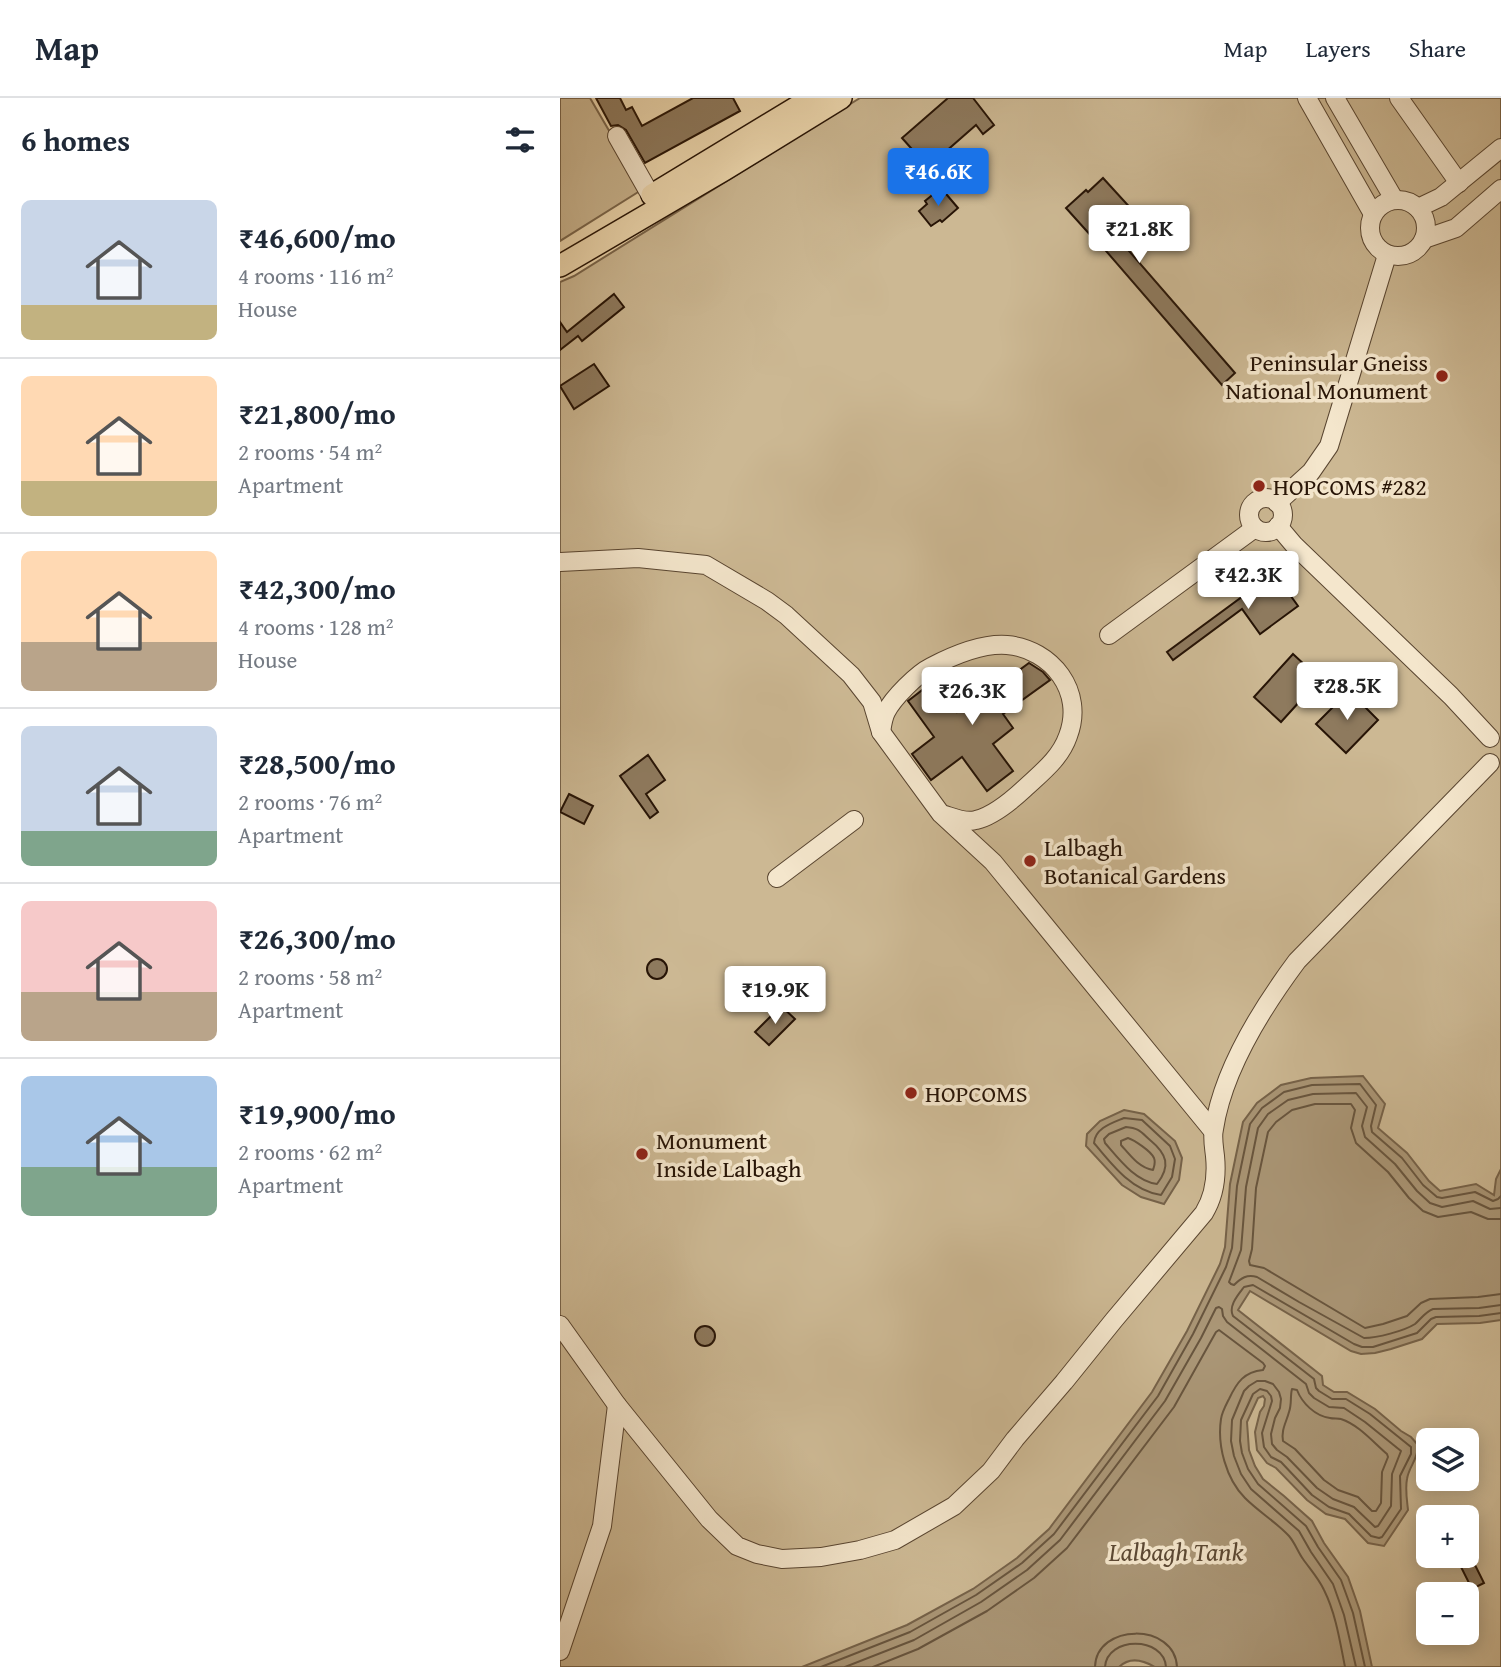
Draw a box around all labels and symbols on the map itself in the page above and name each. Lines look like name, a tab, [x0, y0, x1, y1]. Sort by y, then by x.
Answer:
pin: ₹46.6K	[881, 148, 995, 208]
pin: ₹21.8K	[1082, 206, 1196, 265]
place label: Peninsular Gneiss National Monument	[1225, 345, 1429, 408]
marker: Peninsular Gneiss National Monument	[1434, 368, 1450, 384]
place label: HOPCOMS #282	[1273, 469, 1427, 504]
marker: HOPCOMS #282	[1251, 478, 1267, 494]
pin: ₹42.3K	[1191, 552, 1305, 611]
pin: ₹28.5K	[1290, 662, 1404, 722]
pin: ₹26.3K	[915, 668, 1029, 727]
place label: Lalbagh Botanical Gardens	[1044, 830, 1226, 893]
marker: Lalbagh Botanical Gardens	[1022, 853, 1038, 869]
pin: ₹19.9K	[718, 967, 832, 1026]
place label: HOPCOMS	[925, 1076, 1027, 1111]
marker: HOPCOMS	[903, 1085, 919, 1101]
place label: Monument Inside Lalbagh	[656, 1123, 802, 1186]
marker: Monument Inside Lalbagh	[634, 1146, 650, 1162]
water label: Lalbagh Tank	[1108, 1532, 1243, 1571]

